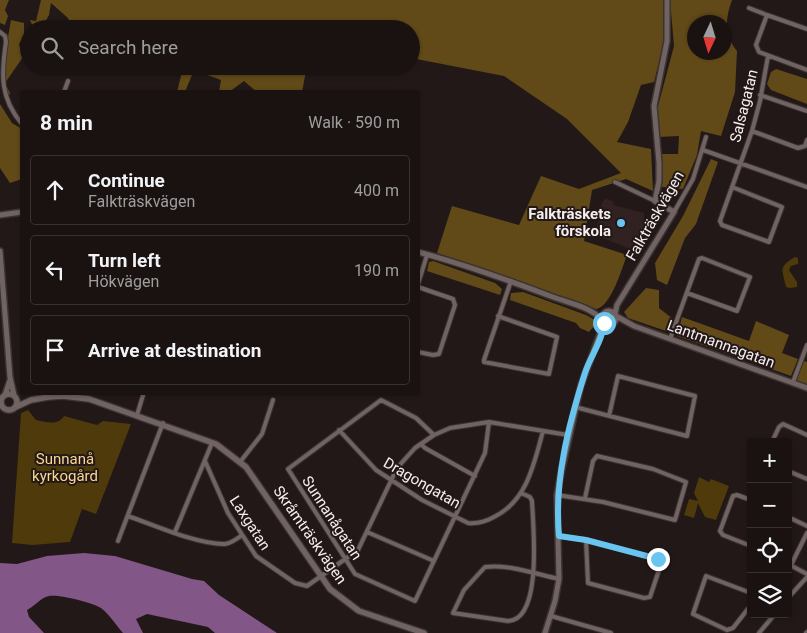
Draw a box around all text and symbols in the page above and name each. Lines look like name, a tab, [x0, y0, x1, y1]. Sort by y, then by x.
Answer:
north arrow	[687, 15, 732, 60]
search box	[20, 20, 420, 75]
icon: search	[38, 34, 66, 62]
text: Search here	[78, 36, 178, 59]
street label: Salsagatan	[726, 68, 762, 144]
text: 8 min	[40, 111, 93, 135]
text: Walk · 590 m	[308, 113, 400, 132]
street label: Falkträskvägen	[622, 168, 688, 264]
text: Continue	[88, 169, 165, 192]
icon: ahead	[41, 176, 69, 204]
text: 400 m	[354, 181, 399, 200]
text: Falkträskvägen	[88, 192, 195, 211]
place label: Falkträskets förskola	[528, 205, 611, 240]
marker: Falkträskets förskola	[615, 217, 627, 229]
text: Turn left	[88, 249, 161, 272]
icon: left	[41, 256, 69, 284]
text: 190 m	[354, 261, 399, 280]
text: Hökvägen	[88, 272, 159, 291]
route start	[593, 312, 616, 335]
street label: Lantmannagatan	[665, 316, 777, 372]
icon: arrive	[41, 336, 69, 364]
text: Arrive at destination	[88, 339, 261, 362]
map controls	[747, 438, 792, 618]
button: +	[747, 438, 792, 483]
park label: Sunnanå kyrkogård	[32, 450, 98, 485]
street label: Dragongatan	[380, 454, 464, 512]
street label: Sunnanågatan	[298, 473, 366, 563]
street label: Skråmträskvägen	[269, 482, 351, 588]
button: −	[747, 483, 792, 528]
street label: Laxgatan	[226, 492, 274, 554]
button: locate	[747, 528, 792, 573]
route end	[647, 548, 670, 571]
button: layers	[747, 573, 792, 618]

